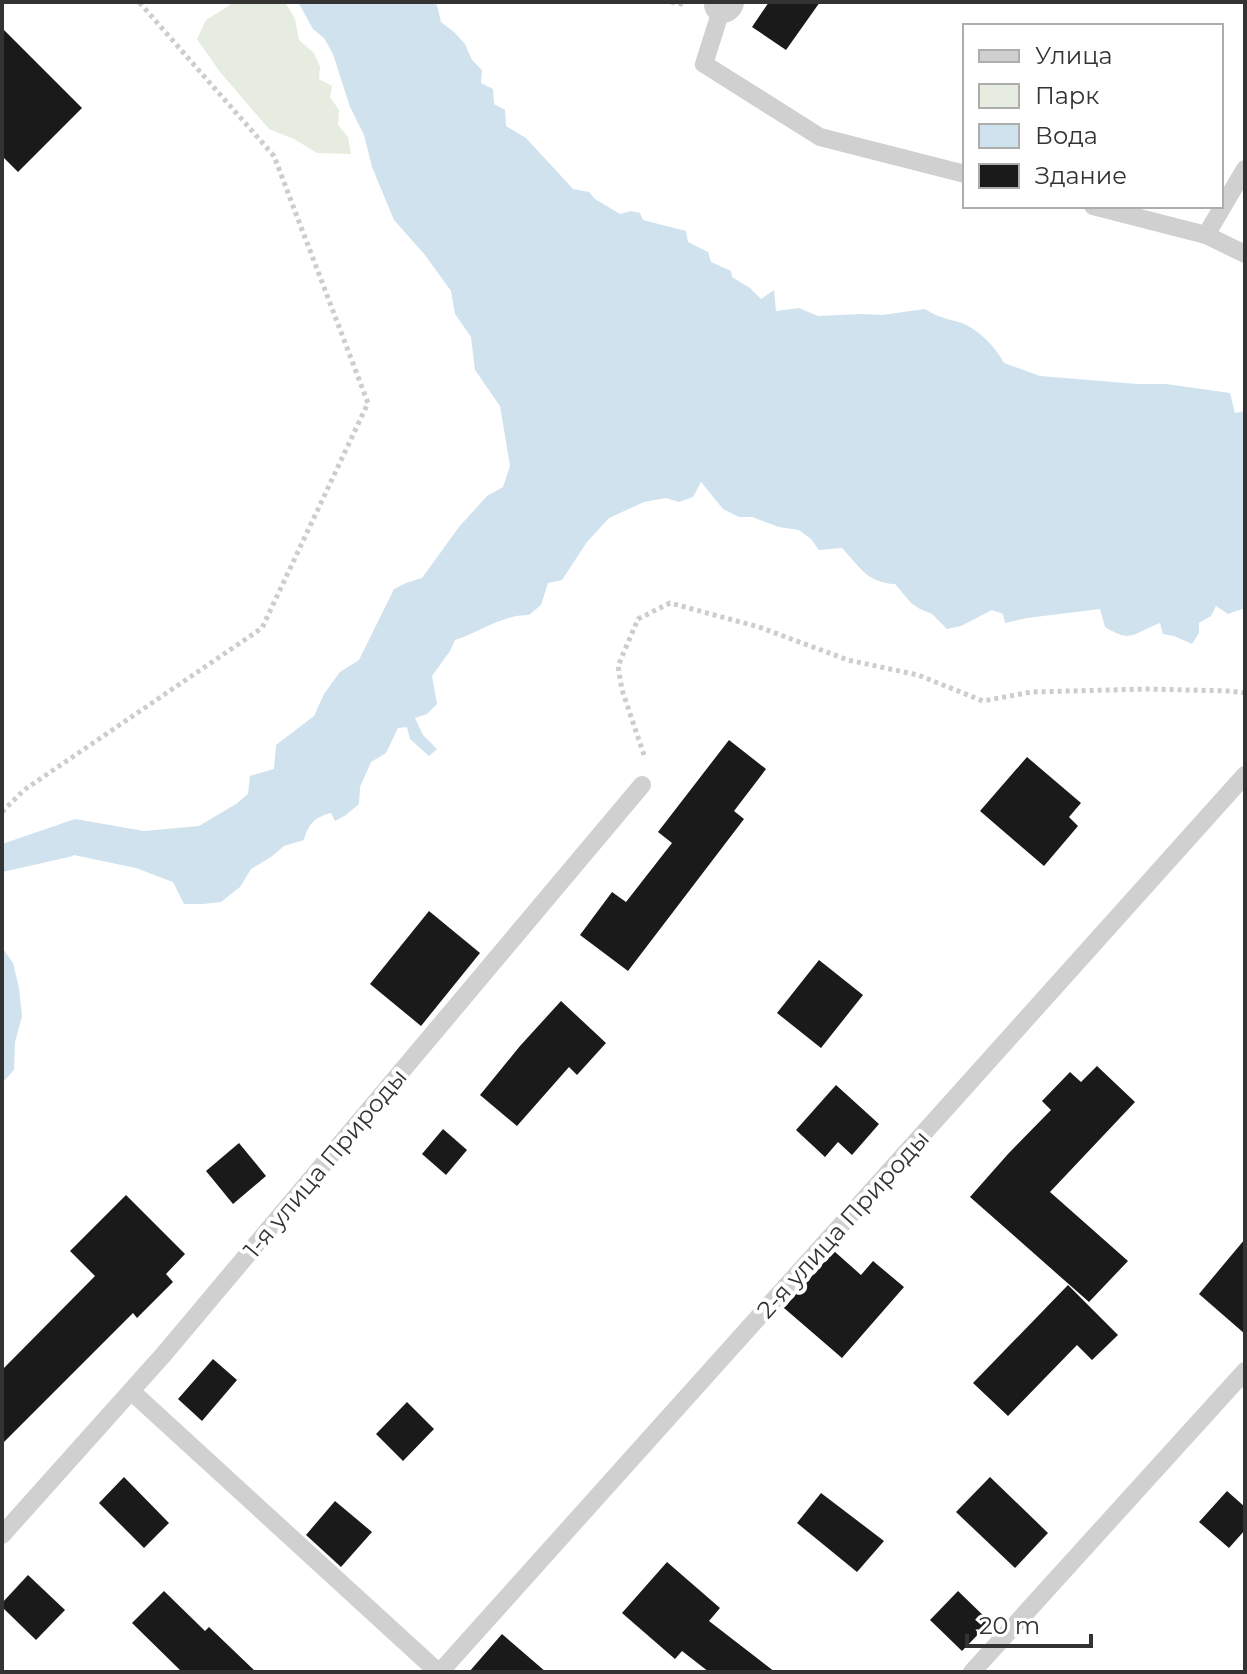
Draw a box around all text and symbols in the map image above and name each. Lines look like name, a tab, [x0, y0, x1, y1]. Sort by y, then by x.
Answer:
legend	[963, 24, 1223, 208]
text: Улица	[1035, 41, 1113, 70]
text: Парк	[1035, 81, 1099, 110]
text: Вода	[1035, 121, 1098, 150]
text: Здание	[1035, 161, 1127, 190]
street label: 1-я улица Природы	[237, 1062, 413, 1264]
street label: 2-я улица Природы	[751, 1124, 935, 1324]
scale bar	[967, 1598, 1091, 1648]
text: 20 m	[979, 1611, 1040, 1640]

